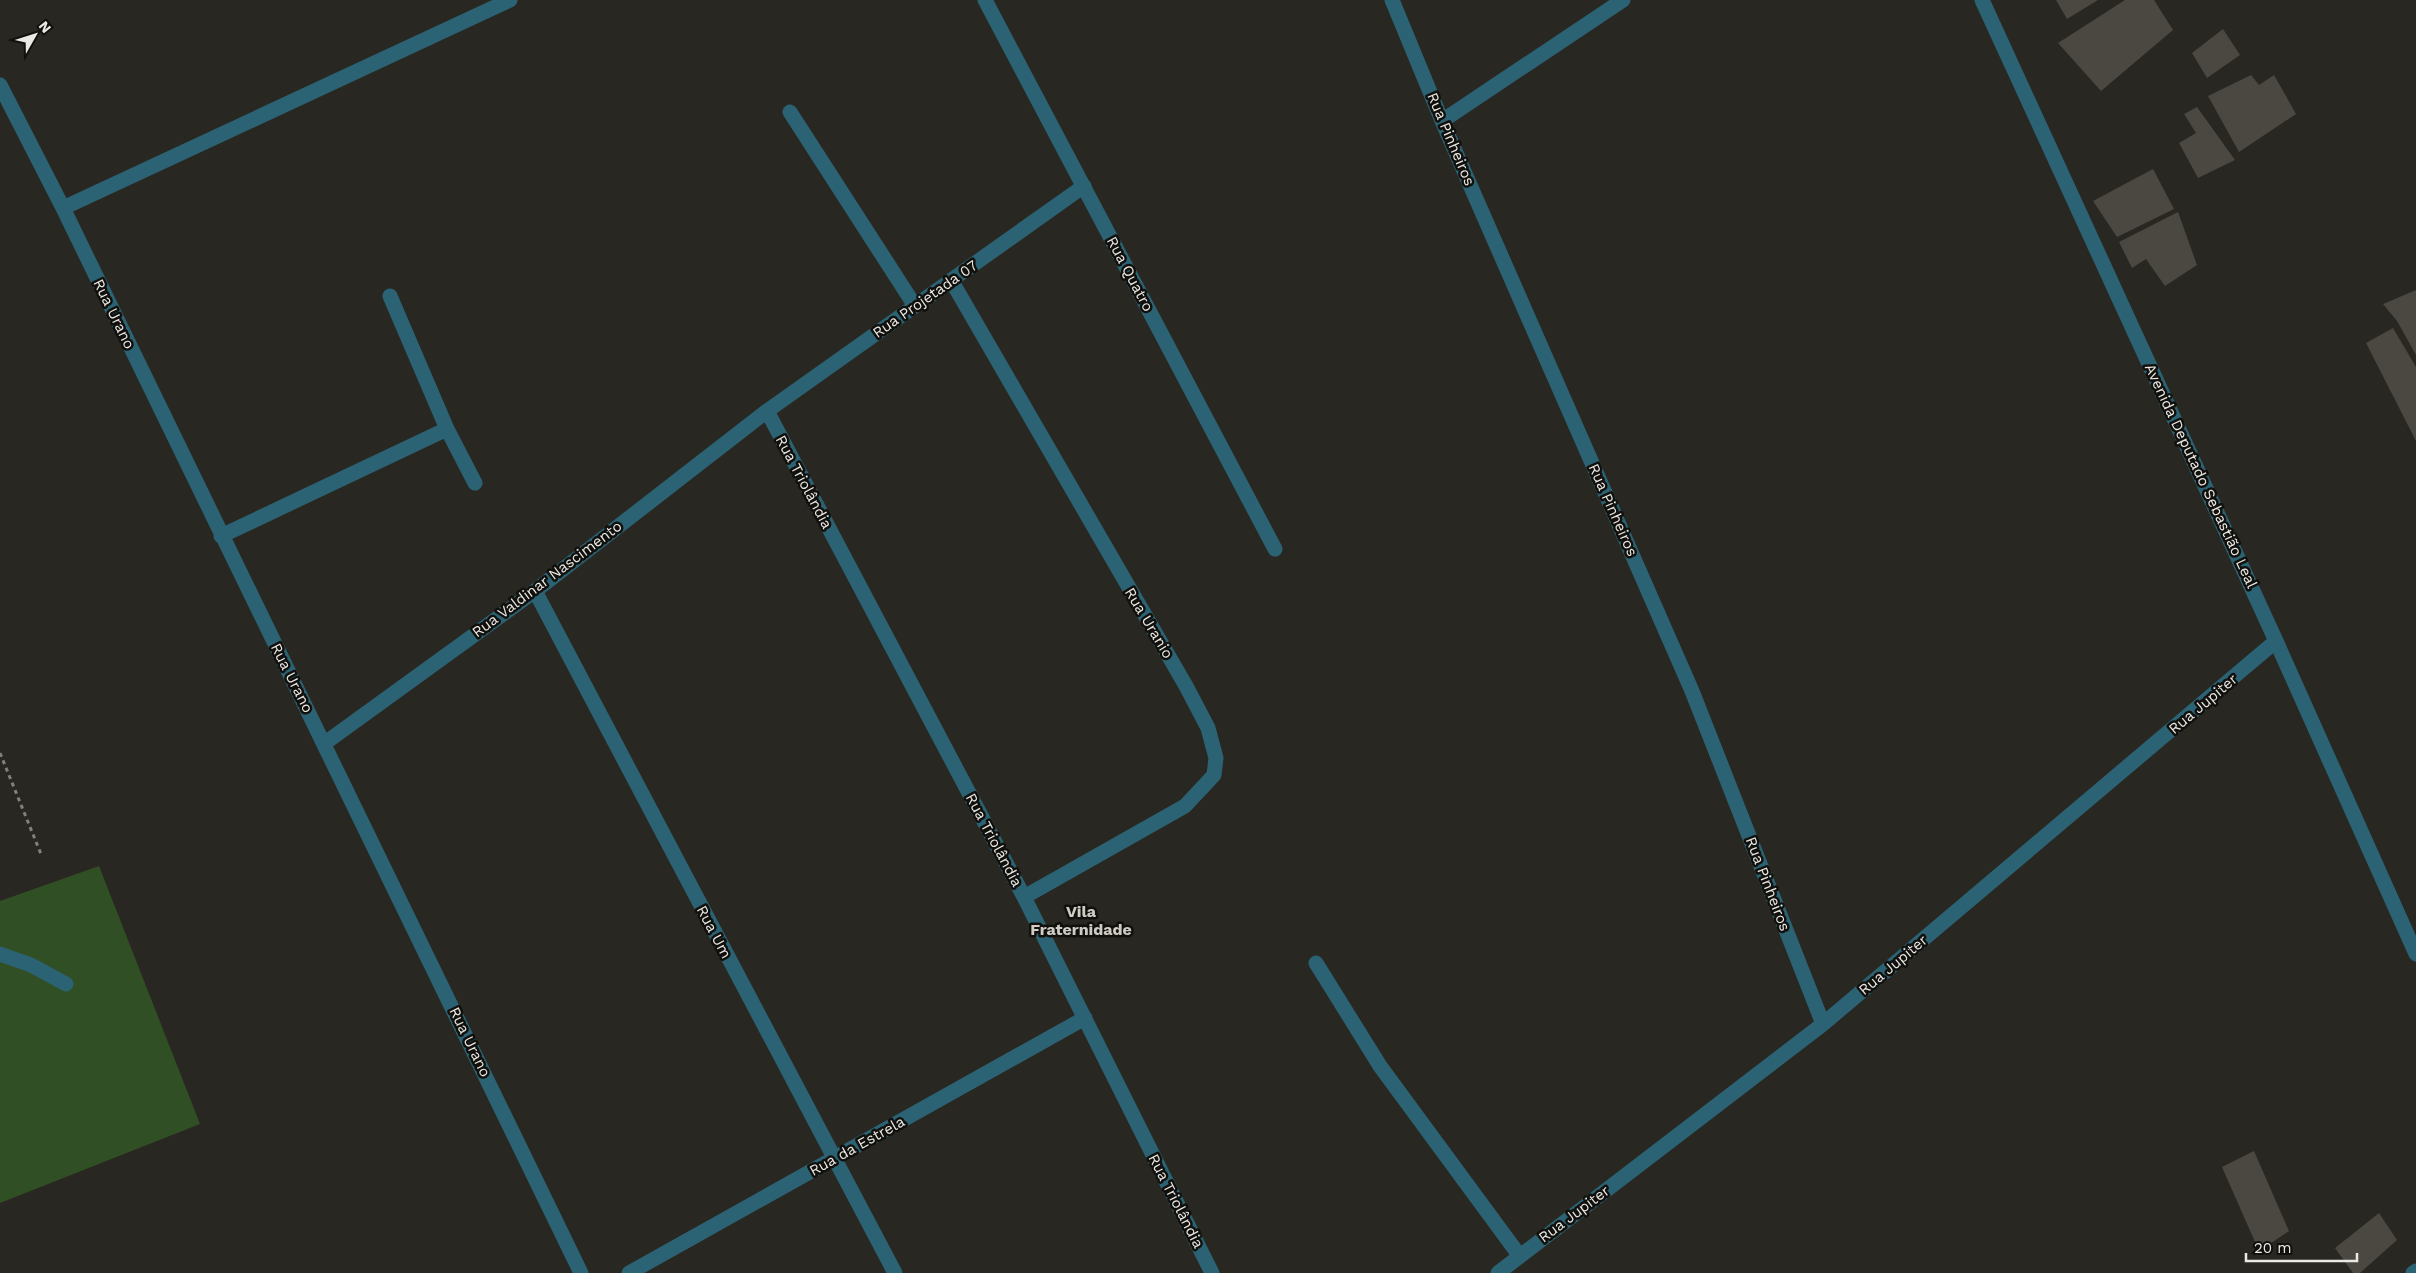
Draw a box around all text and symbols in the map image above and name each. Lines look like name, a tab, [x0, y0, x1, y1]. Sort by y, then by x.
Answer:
north arrow	[10, 10, 60, 60]
text: N	[36, 18, 55, 36]
street label: Rua Pinheiros	[1423, 90, 1479, 188]
street label: Rua Quatro	[1103, 234, 1157, 314]
street label: Rua Projetada 07	[869, 256, 981, 342]
street label: Rua Urano	[89, 276, 139, 352]
street label: Avenida Deputado Sebastião Leal	[2141, 361, 2261, 591]
street label: Rua Triolândia	[772, 432, 836, 532]
street label: Rua Pinheiros	[1585, 461, 1641, 559]
street label: Rua Valdinar Nascimento	[469, 517, 625, 641]
street label: Rua Uranio	[1121, 584, 1177, 662]
street label: Rua Urano	[267, 640, 317, 716]
street label: Rua Jupiter	[2165, 670, 2241, 738]
street label: Rua Triolândia	[962, 790, 1026, 890]
street label: Rua Pinheiros	[1742, 834, 1794, 934]
district label: Vila Fraternidade	[1030, 902, 1132, 939]
street label: Rua Um	[693, 903, 735, 961]
street label: Rua Jupiter	[1855, 931, 1931, 999]
street label: Rua Urano	[445, 1004, 495, 1080]
street label: Rua da Estrela	[806, 1112, 908, 1180]
street label: Rua Triolândia	[1145, 1151, 1208, 1252]
street label: Rua Jupiter	[1535, 1182, 1613, 1246]
scale bar	[2246, 1230, 2357, 1262]
text: 20 m	[2254, 1239, 2292, 1257]

